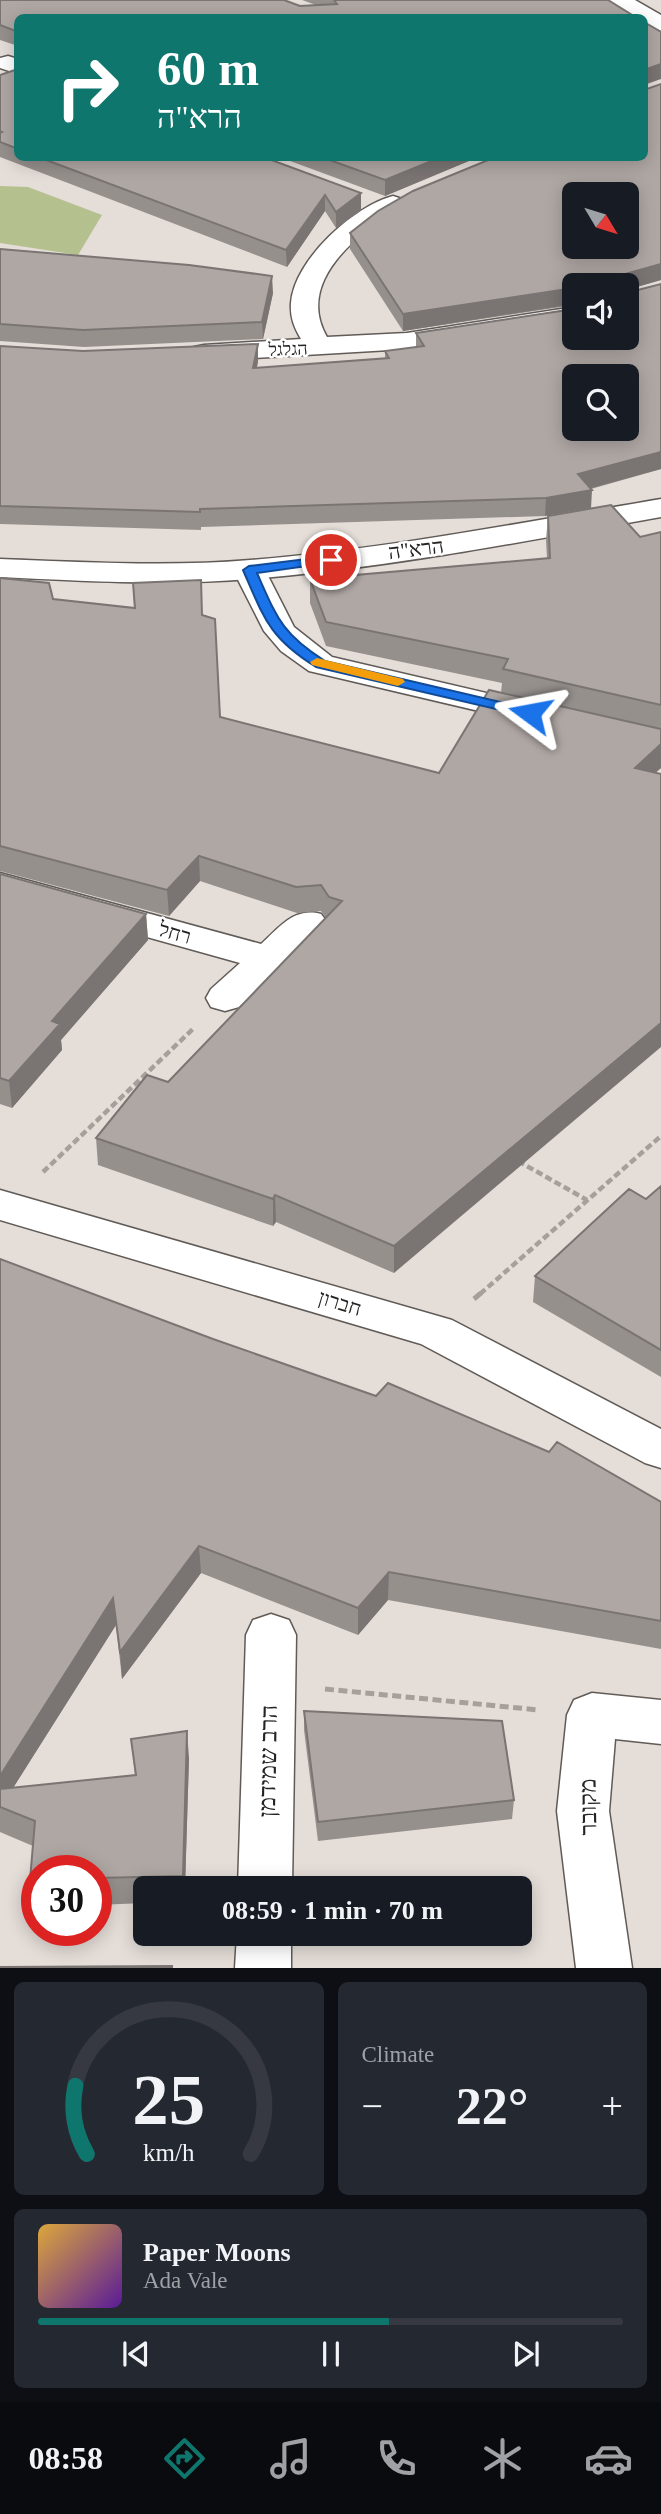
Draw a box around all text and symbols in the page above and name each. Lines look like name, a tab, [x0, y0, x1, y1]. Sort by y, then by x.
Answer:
text: 60 m	[157, 41, 259, 96]
icon: right	[42, 42, 133, 133]
text: הרא"ה	[157, 99, 242, 135]
north arrow	[562, 182, 639, 259]
map controls	[562, 182, 639, 441]
button: sound	[562, 273, 639, 350]
street label: הגלגל	[267, 338, 308, 360]
button: search	[562, 364, 639, 441]
pin	[301, 530, 361, 590]
street label: הרא"ה	[387, 534, 445, 564]
icon: arrive	[312, 541, 350, 579]
position arrow	[493, 676, 567, 750]
street label: רחל	[155, 917, 194, 949]
street label: חברון	[316, 1285, 364, 1321]
street label: הרב שמידמן	[254, 1705, 282, 1817]
street label: מקובר	[575, 1778, 601, 1836]
speed limit sign: 30	[21, 1855, 112, 1946]
text: 08:59 · 1 min · 70 m	[222, 1896, 443, 1925]
text: Climate	[362, 2042, 434, 2067]
text: 25	[132, 2060, 205, 2141]
text: 22°	[456, 2078, 529, 2135]
text: −	[362, 2085, 383, 2127]
text: +	[602, 2085, 623, 2127]
text: km/h	[143, 2139, 195, 2166]
text: Paper Moons	[143, 2238, 291, 2267]
text: Ada Vale	[143, 2268, 228, 2293]
icon: previous	[117, 2335, 155, 2373]
icon: pause	[312, 2335, 350, 2373]
icon: next	[507, 2335, 545, 2373]
icon: directions	[160, 2434, 209, 2483]
icon: music	[266, 2434, 315, 2483]
icon: phone	[372, 2434, 421, 2483]
icon: climate	[478, 2434, 527, 2483]
icon: car	[584, 2434, 633, 2483]
text: 08:58	[28, 2440, 103, 2476]

